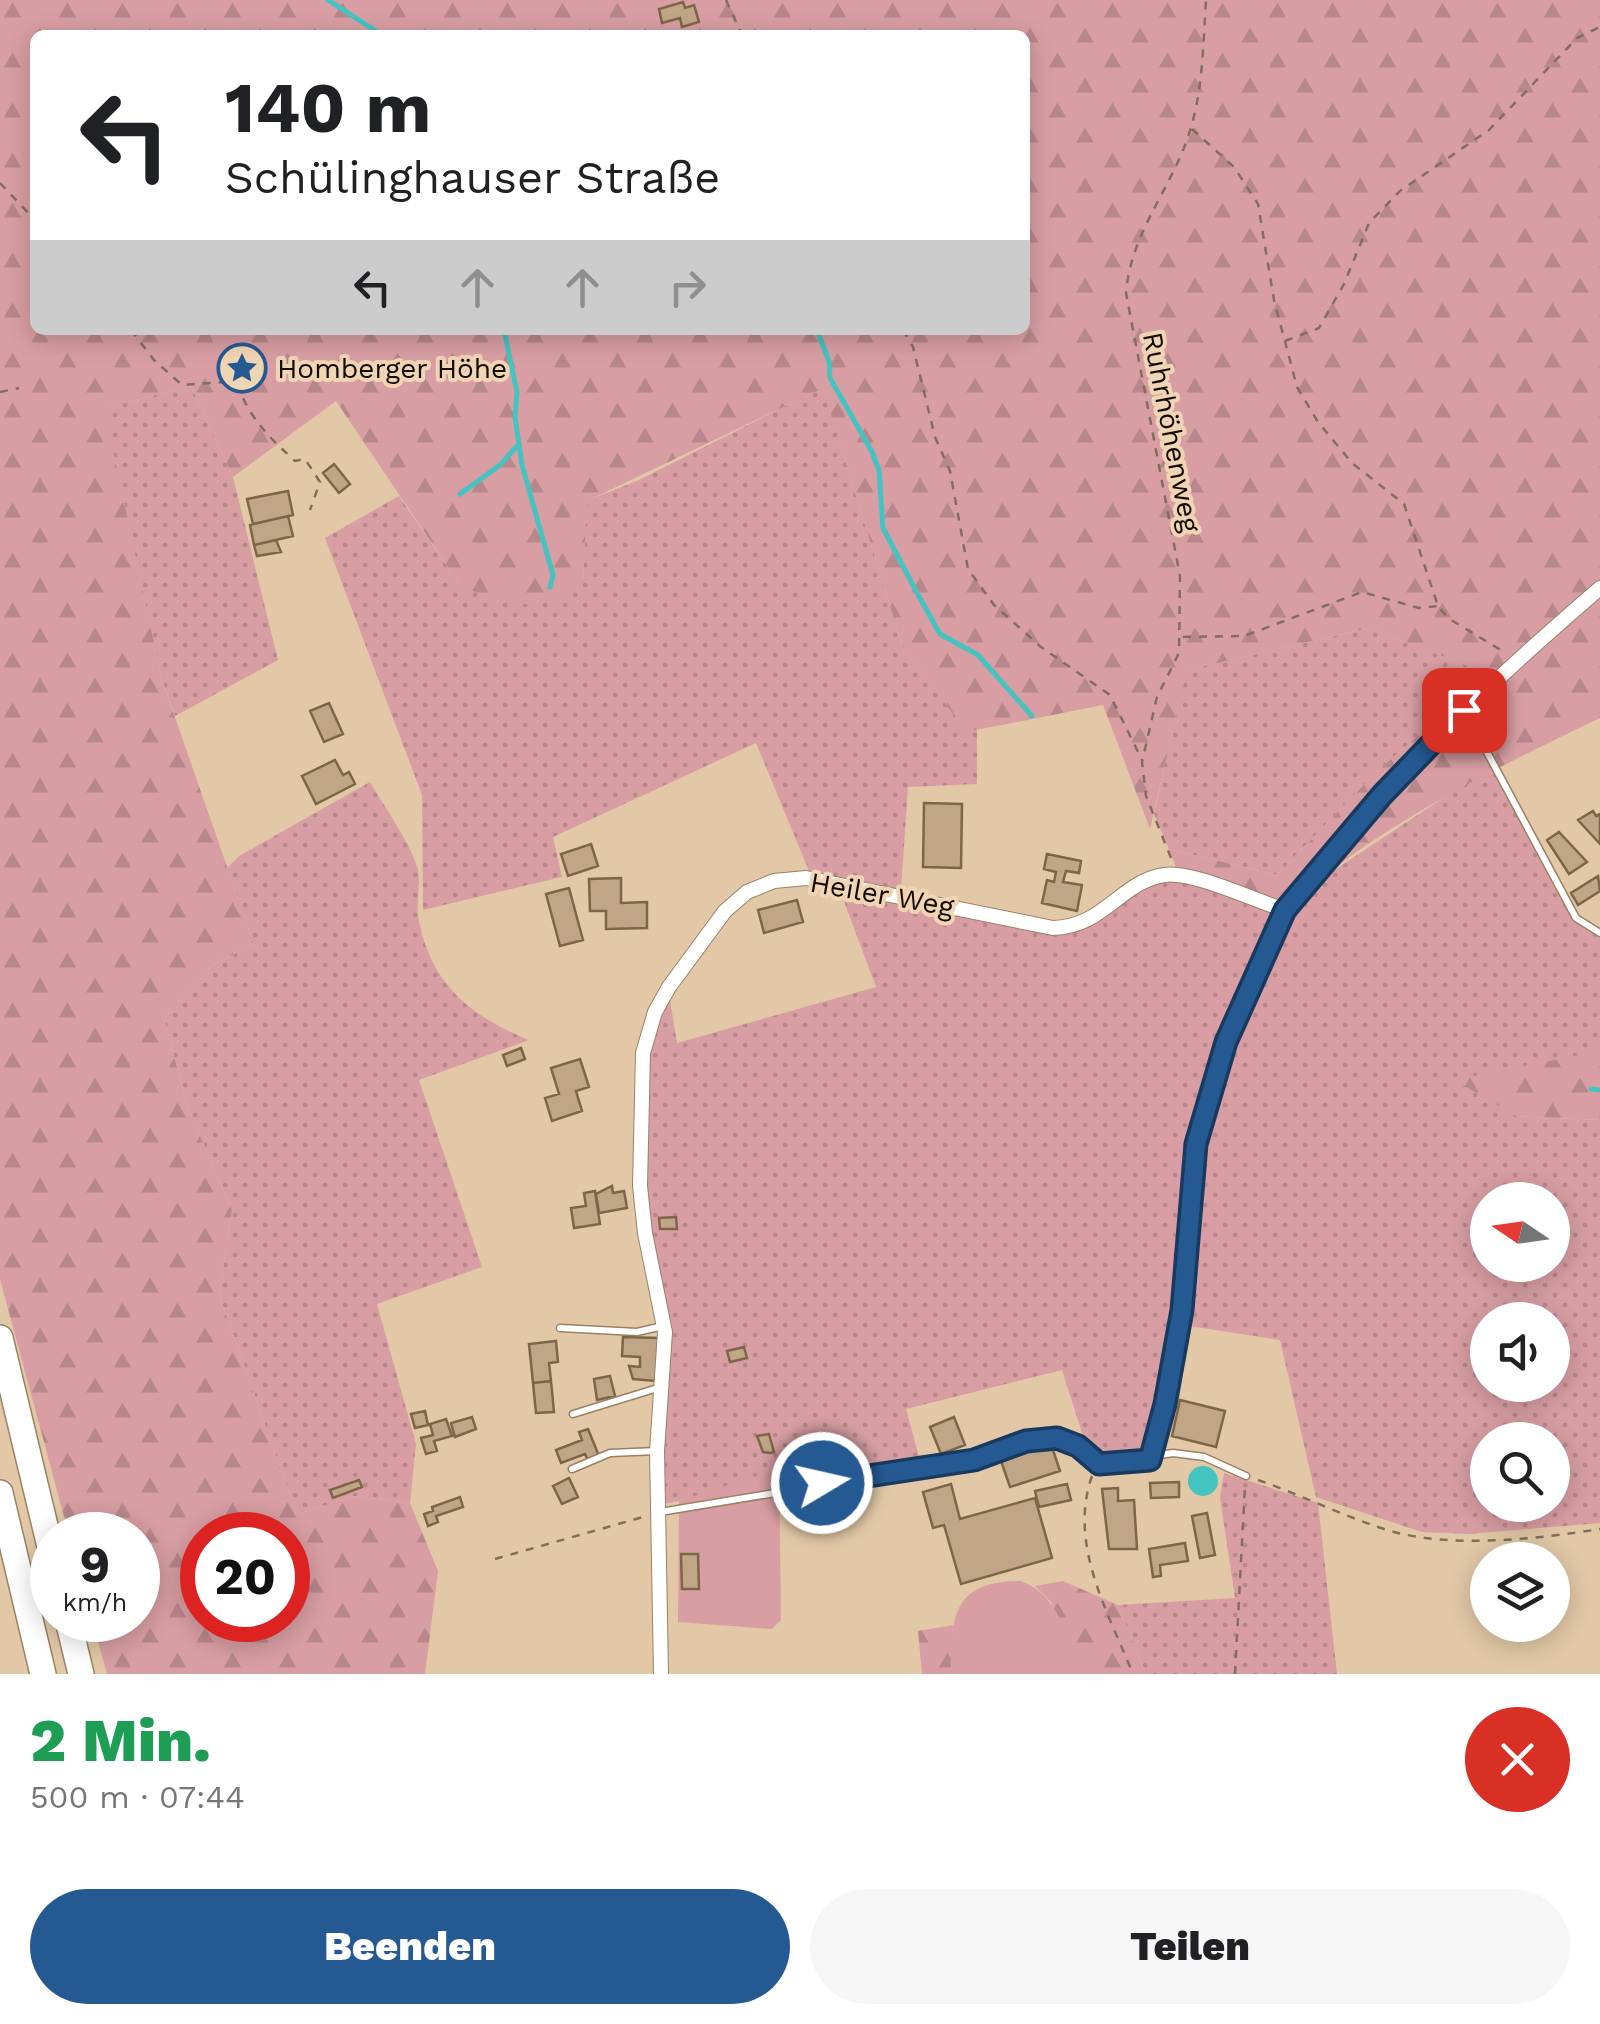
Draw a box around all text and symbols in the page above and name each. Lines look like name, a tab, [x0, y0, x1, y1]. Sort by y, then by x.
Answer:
text: 140 m	[225, 67, 431, 149]
icon: left	[60, 70, 190, 200]
text: Schülinghauser Straße	[225, 151, 720, 204]
icon: left	[345, 260, 400, 315]
icon: ahead	[450, 260, 505, 315]
icon: ahead	[555, 260, 610, 315]
icon: right	[660, 260, 715, 315]
street label: Ruhrhöhenweg	[1136, 329, 1207, 535]
place icon: Homberger Höhe	[216, 342, 268, 394]
place label: Homberger Höhe	[277, 352, 507, 385]
pin	[1422, 668, 1507, 753]
icon: arrive	[1437, 683, 1492, 738]
street label: Heiler Weg	[807, 866, 956, 923]
north arrow	[1470, 1182, 1570, 1282]
map controls	[1470, 1182, 1570, 1642]
button: sound	[1470, 1302, 1570, 1402]
button: search	[1470, 1422, 1570, 1522]
position arrow	[770, 1431, 874, 1535]
speed limit sign: 20	[180, 1512, 310, 1642]
text: 9	[80, 1535, 110, 1594]
button: layers	[1470, 1542, 1570, 1642]
text: km/h	[63, 1588, 127, 1617]
text: 2 Min.	[30, 1705, 211, 1776]
button: close	[1465, 1707, 1570, 1812]
text: 500 m · 07:44	[30, 1778, 245, 1816]
button: Beenden	[30, 1889, 790, 2004]
button: Teilen	[810, 1889, 1570, 2004]

